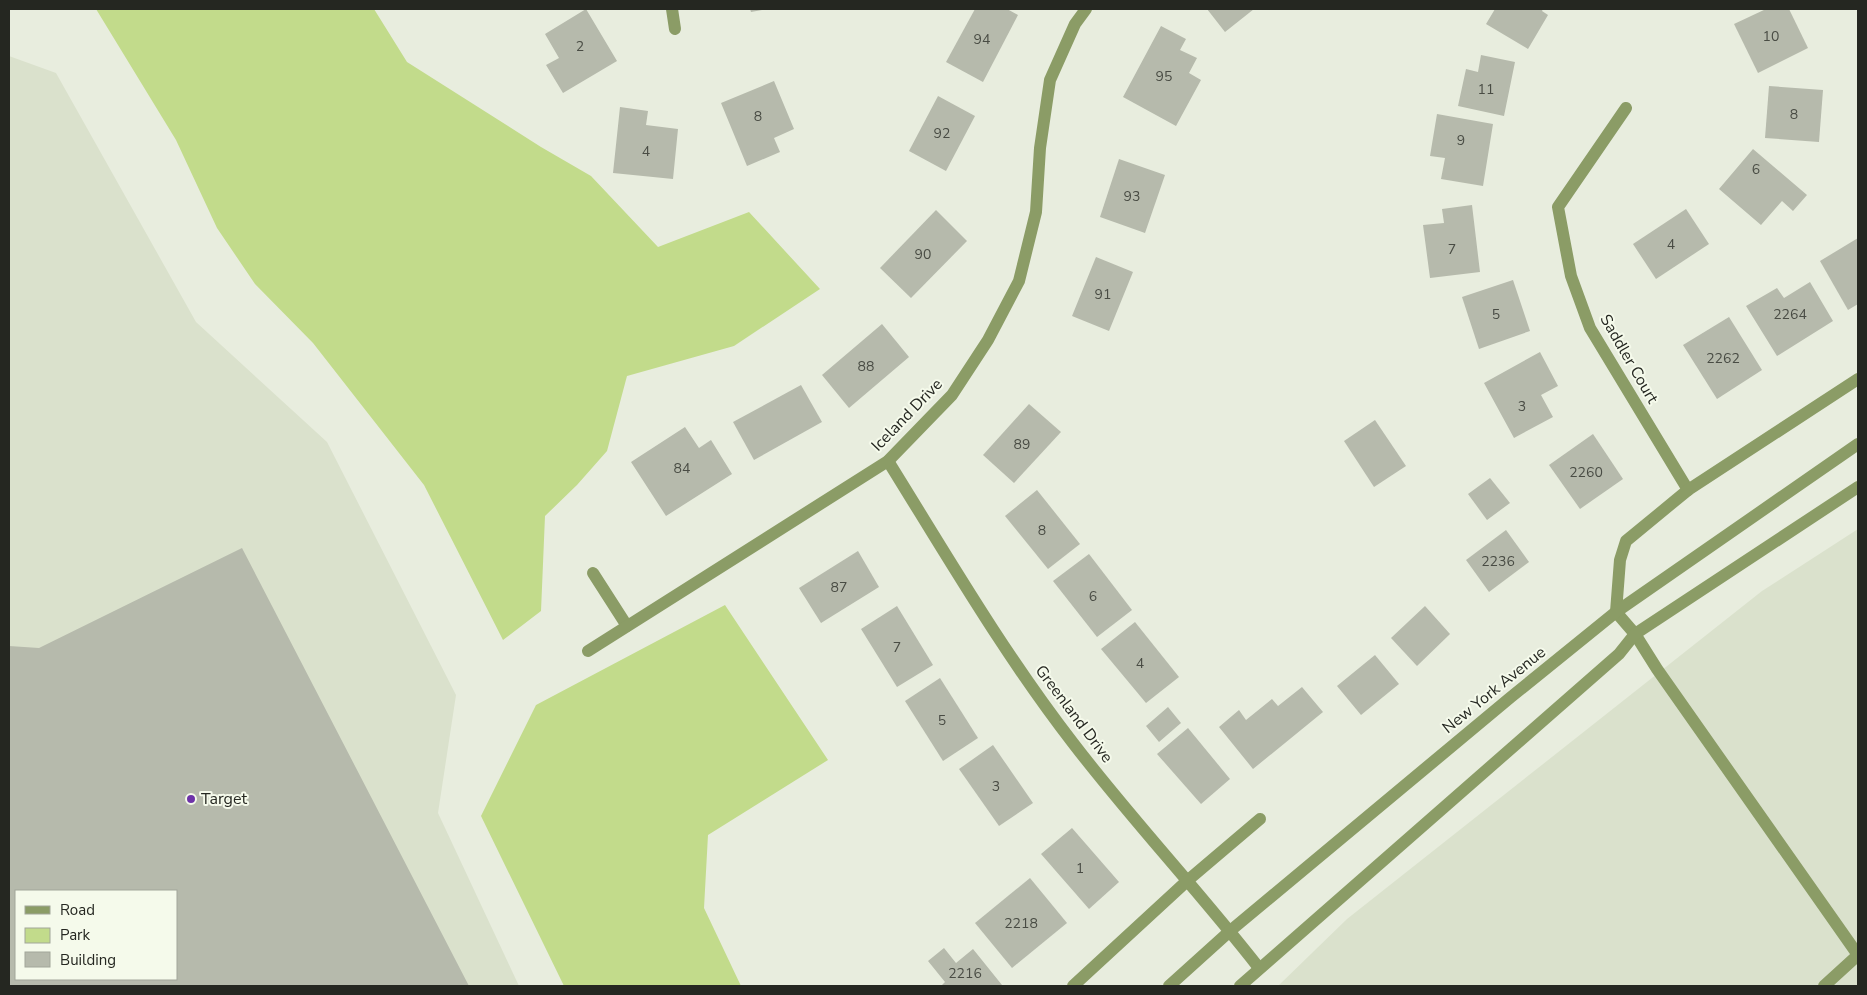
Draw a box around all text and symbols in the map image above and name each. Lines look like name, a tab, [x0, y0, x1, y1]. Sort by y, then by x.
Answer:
house number: 10	[1763, 27, 1779, 46]
house number: 94	[974, 30, 990, 49]
house number: 2	[576, 37, 584, 56]
house number: 95	[1156, 67, 1172, 86]
house number: 11	[1478, 80, 1494, 99]
house number: 8	[1790, 105, 1798, 124]
house number: 8	[754, 107, 762, 126]
house number: 92	[934, 124, 950, 143]
house number: 9	[1457, 131, 1465, 150]
house number: 4	[642, 142, 650, 161]
house number: 6	[1752, 160, 1760, 179]
house number: 93	[1124, 187, 1140, 206]
house number: 4	[1667, 235, 1675, 254]
house number: 7	[1448, 240, 1456, 259]
house number: 90	[915, 245, 931, 264]
house number: 91	[1095, 285, 1111, 304]
house number: 5	[1492, 305, 1500, 324]
house number: 2264	[1773, 305, 1807, 324]
street label: Saddler Court	[1595, 310, 1664, 408]
house number: 2262	[1706, 349, 1740, 368]
house number: 88	[858, 357, 874, 376]
street label: Iceland Drive	[867, 374, 947, 456]
house number: 3	[1518, 397, 1526, 416]
house number: 89	[1014, 435, 1030, 454]
house number: 84	[674, 459, 690, 478]
house number: 2260	[1569, 463, 1603, 482]
house number: 8	[1038, 521, 1046, 540]
house number: 2236	[1481, 552, 1515, 571]
house number: 87	[831, 578, 847, 597]
house number: 6	[1089, 587, 1097, 606]
house number: 7	[893, 638, 901, 657]
street label: New York Avenue	[1438, 641, 1550, 739]
house number: 4	[1136, 654, 1144, 673]
street label: Greenland Drive	[1030, 661, 1118, 767]
house number: 5	[938, 711, 946, 730]
house number: 3	[992, 777, 1000, 796]
place label: Target	[201, 788, 247, 810]
marker: Target	[185, 793, 197, 805]
house number: 1	[1076, 859, 1084, 878]
legend	[15, 890, 178, 980]
text: Road	[60, 900, 95, 920]
house number: 2218	[1004, 914, 1038, 933]
text: Park	[60, 925, 90, 945]
text: Building	[60, 950, 116, 970]
house number: 2216	[948, 964, 982, 983]

